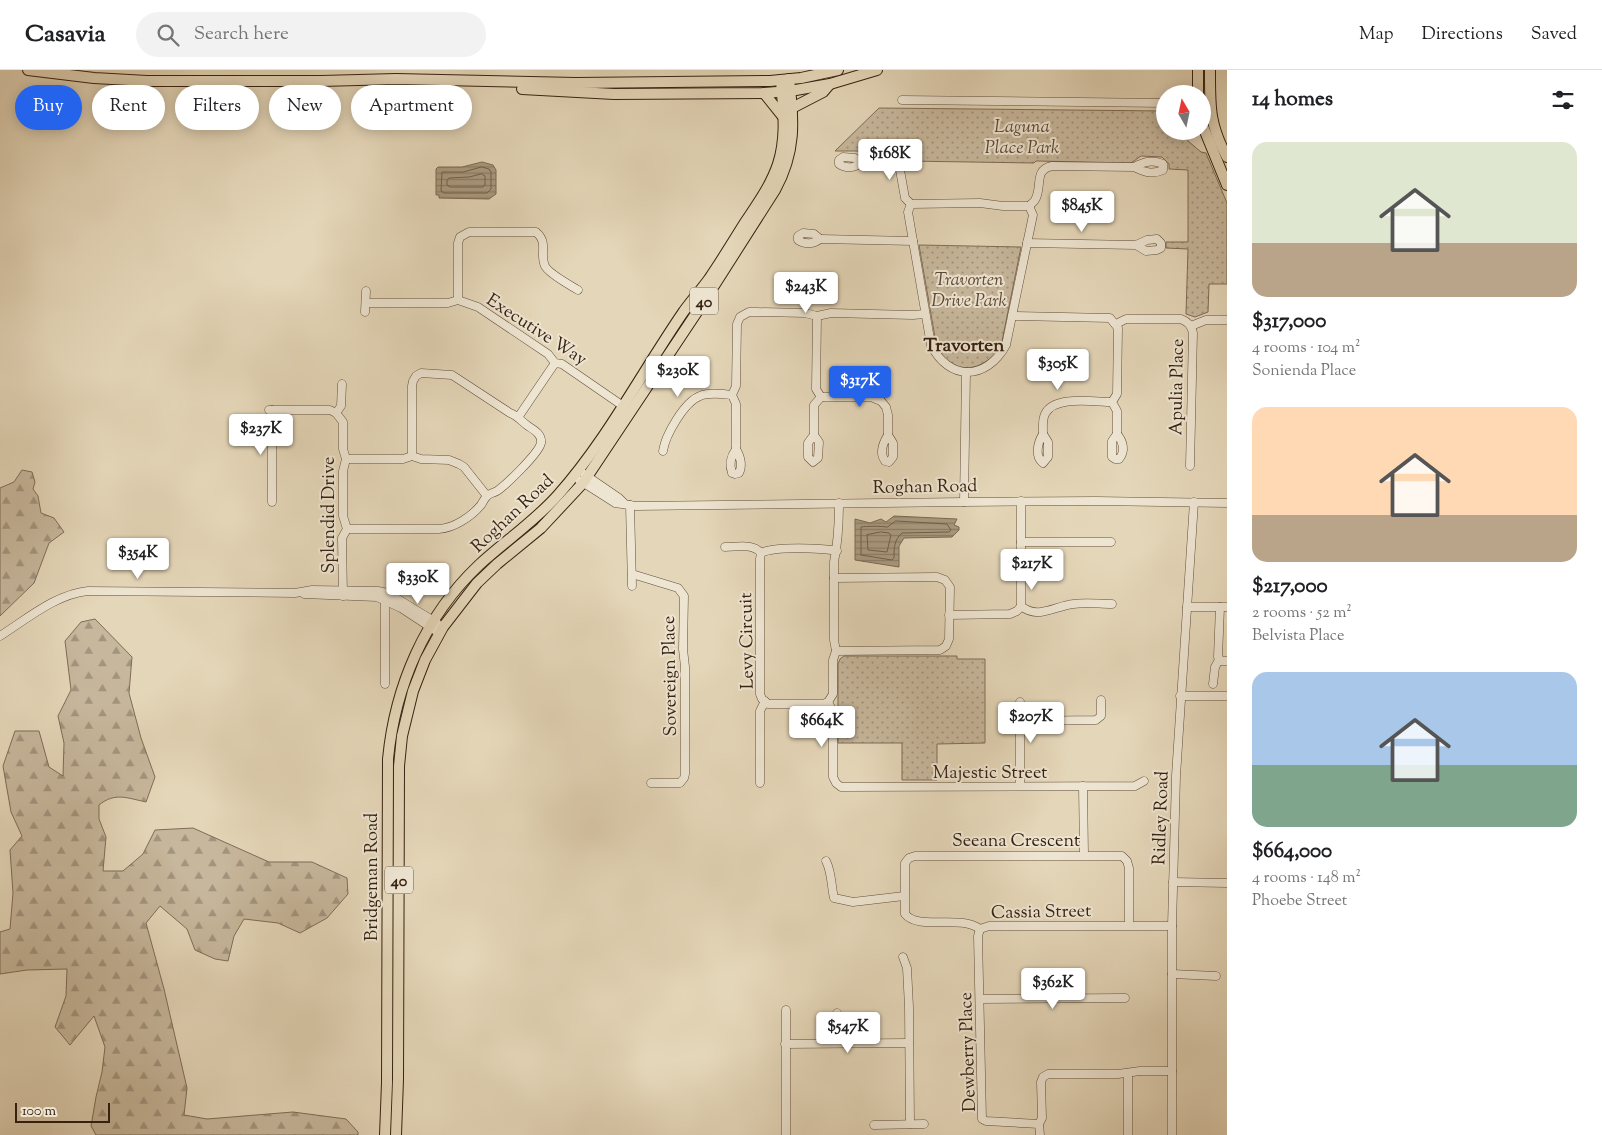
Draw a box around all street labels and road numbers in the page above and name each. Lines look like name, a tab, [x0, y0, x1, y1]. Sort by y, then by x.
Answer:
street label: Executive Way	[480, 288, 592, 373]
road number: 40	[690, 288, 718, 315]
street label: Apulia Place	[1164, 338, 1192, 436]
street label: Splendid Drive	[317, 457, 343, 573]
street label: Roghan Road	[466, 469, 561, 560]
street label: Roghan Road	[872, 474, 978, 502]
street label: Levy Circuit	[734, 592, 762, 690]
street label: Sovereign Place	[657, 615, 685, 736]
street label: Majestic Street	[933, 761, 1047, 787]
street label: Ridley Road	[1147, 770, 1177, 866]
street label: Bridgeman Road	[360, 813, 386, 941]
street label: Seeana Crescent	[952, 829, 1080, 855]
road number: 40	[385, 866, 413, 894]
street label: Cassia Street	[991, 899, 1091, 927]
street label: Dewberry Place	[954, 992, 984, 1112]

